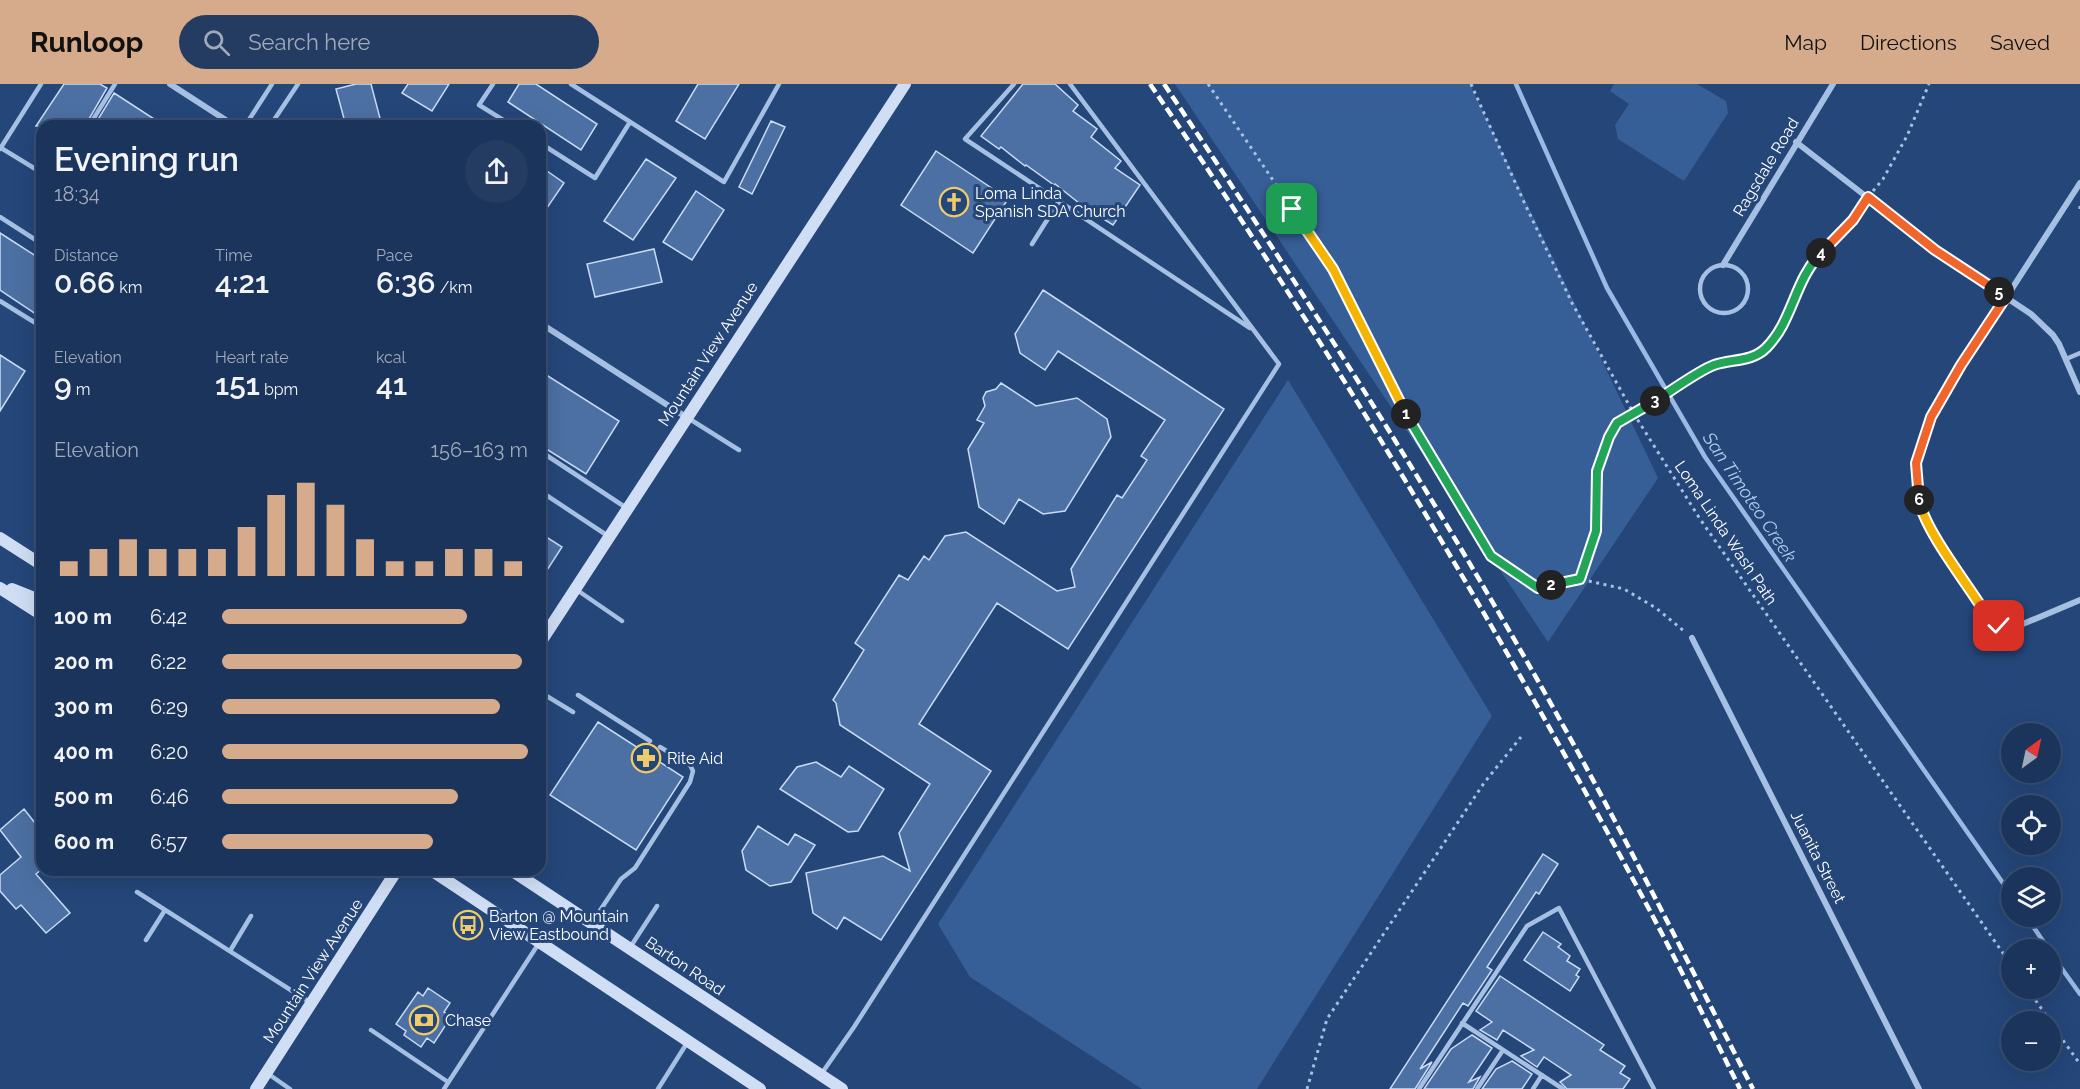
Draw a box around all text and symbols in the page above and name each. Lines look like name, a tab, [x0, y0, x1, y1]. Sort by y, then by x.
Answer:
search box	[179, 15, 599, 69]
text: Runloop	[30, 26, 143, 59]
icon: search	[200, 26, 233, 59]
text: Search here	[248, 29, 370, 55]
text: Map	[1784, 30, 1827, 55]
text: Directions	[1860, 30, 1957, 55]
text: Saved	[1990, 30, 2050, 55]
street label: Ragsdale Road	[1729, 114, 1803, 220]
text: Evening run	[54, 140, 239, 179]
button: share	[465, 140, 528, 203]
text: 18:34	[54, 182, 100, 206]
pin	[1266, 183, 1317, 234]
place label: Loma Linda Spanish SDA Church	[975, 184, 1126, 221]
church icon: Loma Linda Spanish SDA Church	[938, 186, 970, 218]
icon: arrive	[1275, 192, 1308, 225]
pin: 4	[1806, 238, 1836, 268]
text: 4	[1816, 243, 1826, 262]
text: Distance	[54, 246, 118, 265]
text: Time	[215, 246, 252, 265]
text: Pace	[376, 246, 413, 265]
text: 0.66	[54, 265, 115, 300]
text: 4:21	[215, 265, 269, 300]
text: 6:36	[376, 265, 436, 300]
pin: 5	[1984, 277, 2014, 307]
text: km	[115, 278, 143, 297]
text: /km	[436, 278, 473, 297]
street label: Mountain View Avenue	[654, 278, 762, 430]
text: 5	[1995, 282, 2003, 301]
text: Elevation	[54, 348, 122, 367]
text: Heart rate	[215, 348, 289, 367]
text: kcal	[376, 348, 406, 367]
text: 9	[54, 367, 72, 402]
text: 151	[215, 367, 260, 402]
text: 41	[376, 367, 407, 402]
text: m	[72, 380, 90, 399]
text: bpm	[260, 380, 298, 399]
pin: 3	[1640, 386, 1670, 416]
text: 3	[1651, 391, 1659, 410]
pin: 1	[1391, 399, 1421, 429]
text: 1	[1402, 404, 1410, 423]
water label: San Timoteo Creek	[1698, 427, 1801, 566]
text: Elevation	[54, 438, 139, 462]
text: 156–163 m	[430, 438, 528, 462]
street label: Loma Linda Wash Path	[1671, 457, 1781, 609]
pin: 6	[1904, 485, 1934, 515]
text: 6	[1914, 490, 1924, 509]
pin: 2	[1536, 570, 1566, 600]
text: 2	[1546, 575, 1556, 594]
pin	[1973, 600, 2024, 651]
text: 100 m	[54, 605, 112, 629]
text: 6:42	[150, 605, 187, 629]
icon: check	[1982, 609, 2015, 642]
text: 200 m	[54, 650, 113, 674]
text: 6:22	[150, 650, 187, 674]
text: 300 m	[54, 695, 113, 719]
text: 6:29	[150, 695, 188, 719]
north arrow	[2001, 723, 2061, 783]
map controls	[2001, 723, 2061, 1071]
text: 400 m	[54, 740, 113, 764]
text: 6:20	[150, 740, 188, 764]
pharmacy icon: Rite Aid	[630, 742, 662, 774]
place label: Rite Aid	[667, 749, 723, 768]
text: 500 m	[54, 785, 113, 809]
text: 6:46	[150, 785, 189, 809]
button: locate	[2001, 795, 2061, 855]
street label: Juanita Street	[1787, 808, 1850, 907]
text: 600 m	[54, 830, 114, 854]
text: 6:57	[150, 830, 187, 854]
button: layers	[2001, 867, 2061, 927]
street label: Mountain View Avenue	[259, 895, 367, 1047]
place label: Barton @ Mountain View Eastbound	[489, 907, 629, 944]
bus stop icon: Barton @ Mountain View Eastbound	[452, 909, 484, 941]
street label: Barton Road	[642, 933, 728, 999]
button: +	[2001, 939, 2061, 999]
bank icon: Chase	[408, 1004, 440, 1036]
place label: Chase	[445, 1011, 491, 1030]
button: −	[2001, 1011, 2061, 1071]

